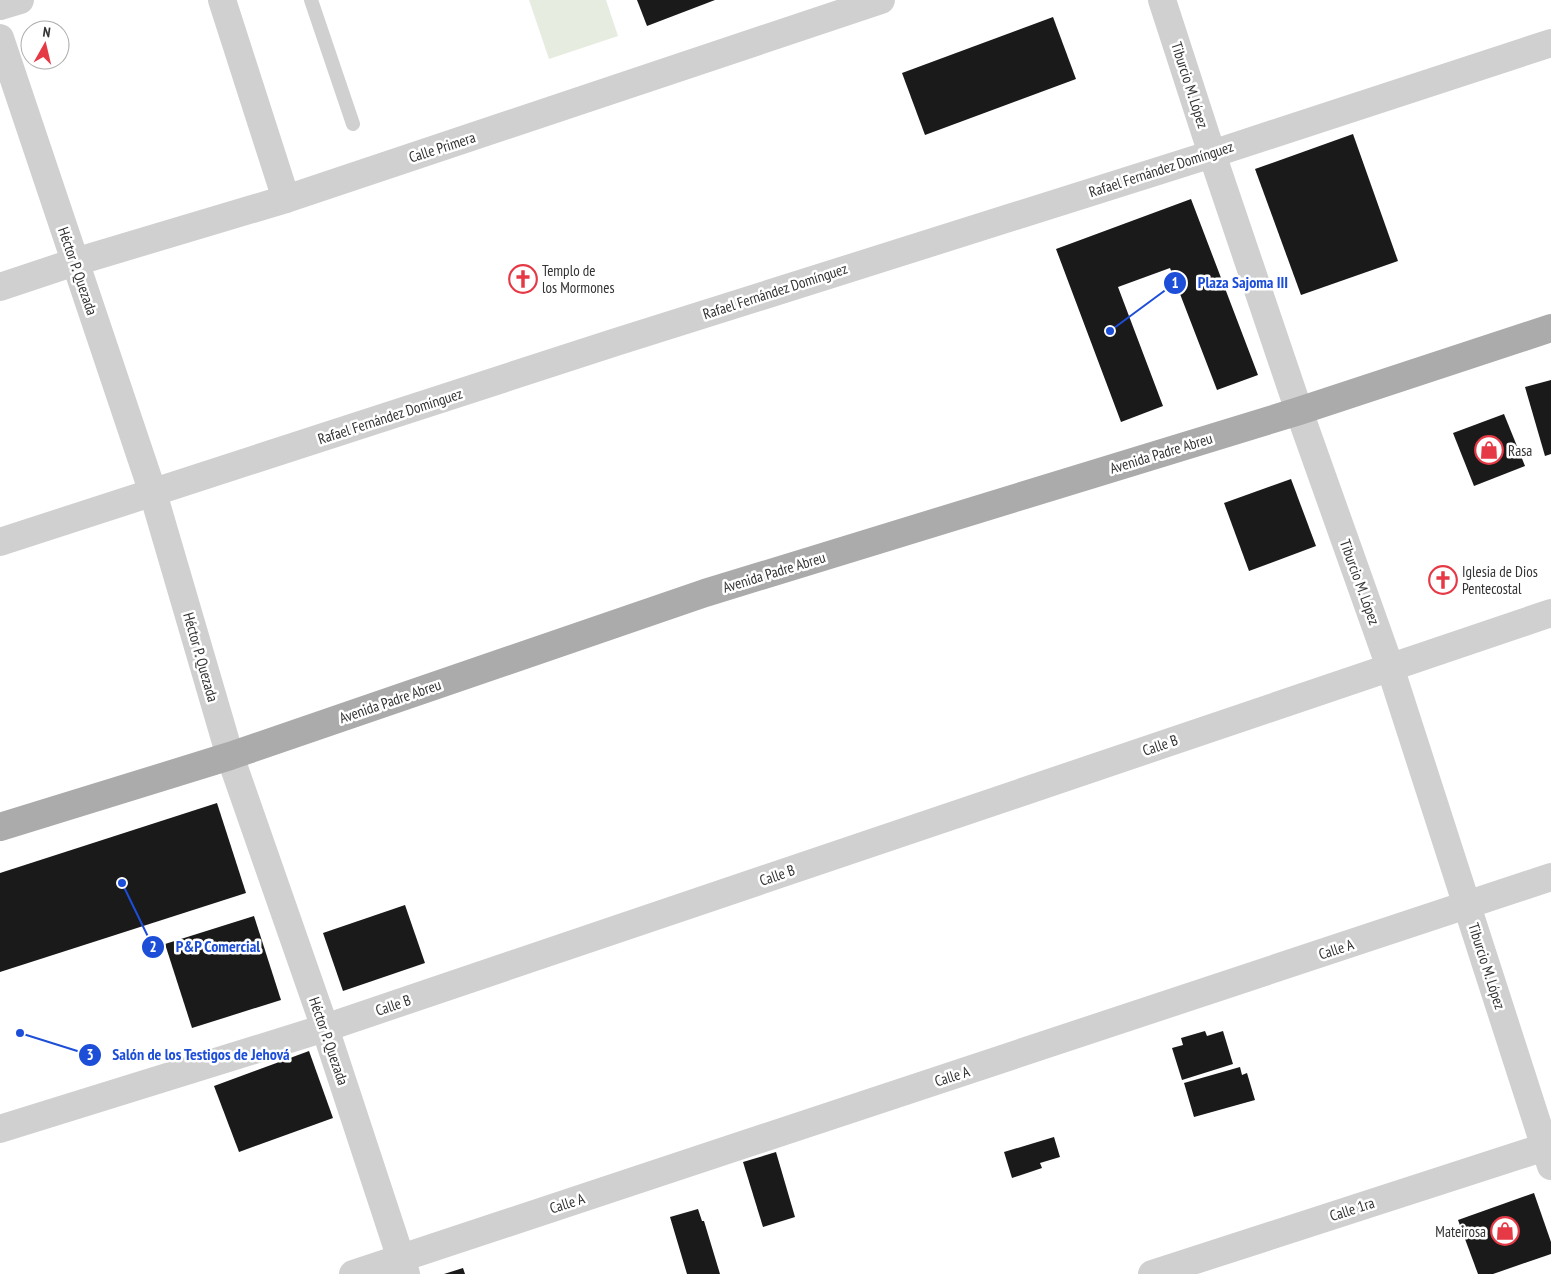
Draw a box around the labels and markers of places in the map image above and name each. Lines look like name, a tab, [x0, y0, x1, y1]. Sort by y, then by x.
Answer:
place label: Templo de los Mormones	[542, 261, 614, 297]
church icon: Templo de los Mormones	[508, 264, 538, 294]
callout: Plaza Sajoma III	[1163, 267, 1298, 298]
shop icon: Rasa	[1474, 435, 1504, 465]
place label: Rasa	[1508, 441, 1532, 460]
place label: Iglesia de Dios Pentecostal	[1462, 562, 1538, 598]
church icon: Iglesia de Dios Pentecostal	[1428, 565, 1458, 595]
callout: P&P Comercial	[141, 931, 271, 962]
callout: Salón de los Testigos de Jehová	[77, 1039, 300, 1070]
shop icon: Mateirosa	[1490, 1216, 1520, 1246]
place label: Mateirosa	[1435, 1222, 1486, 1241]

